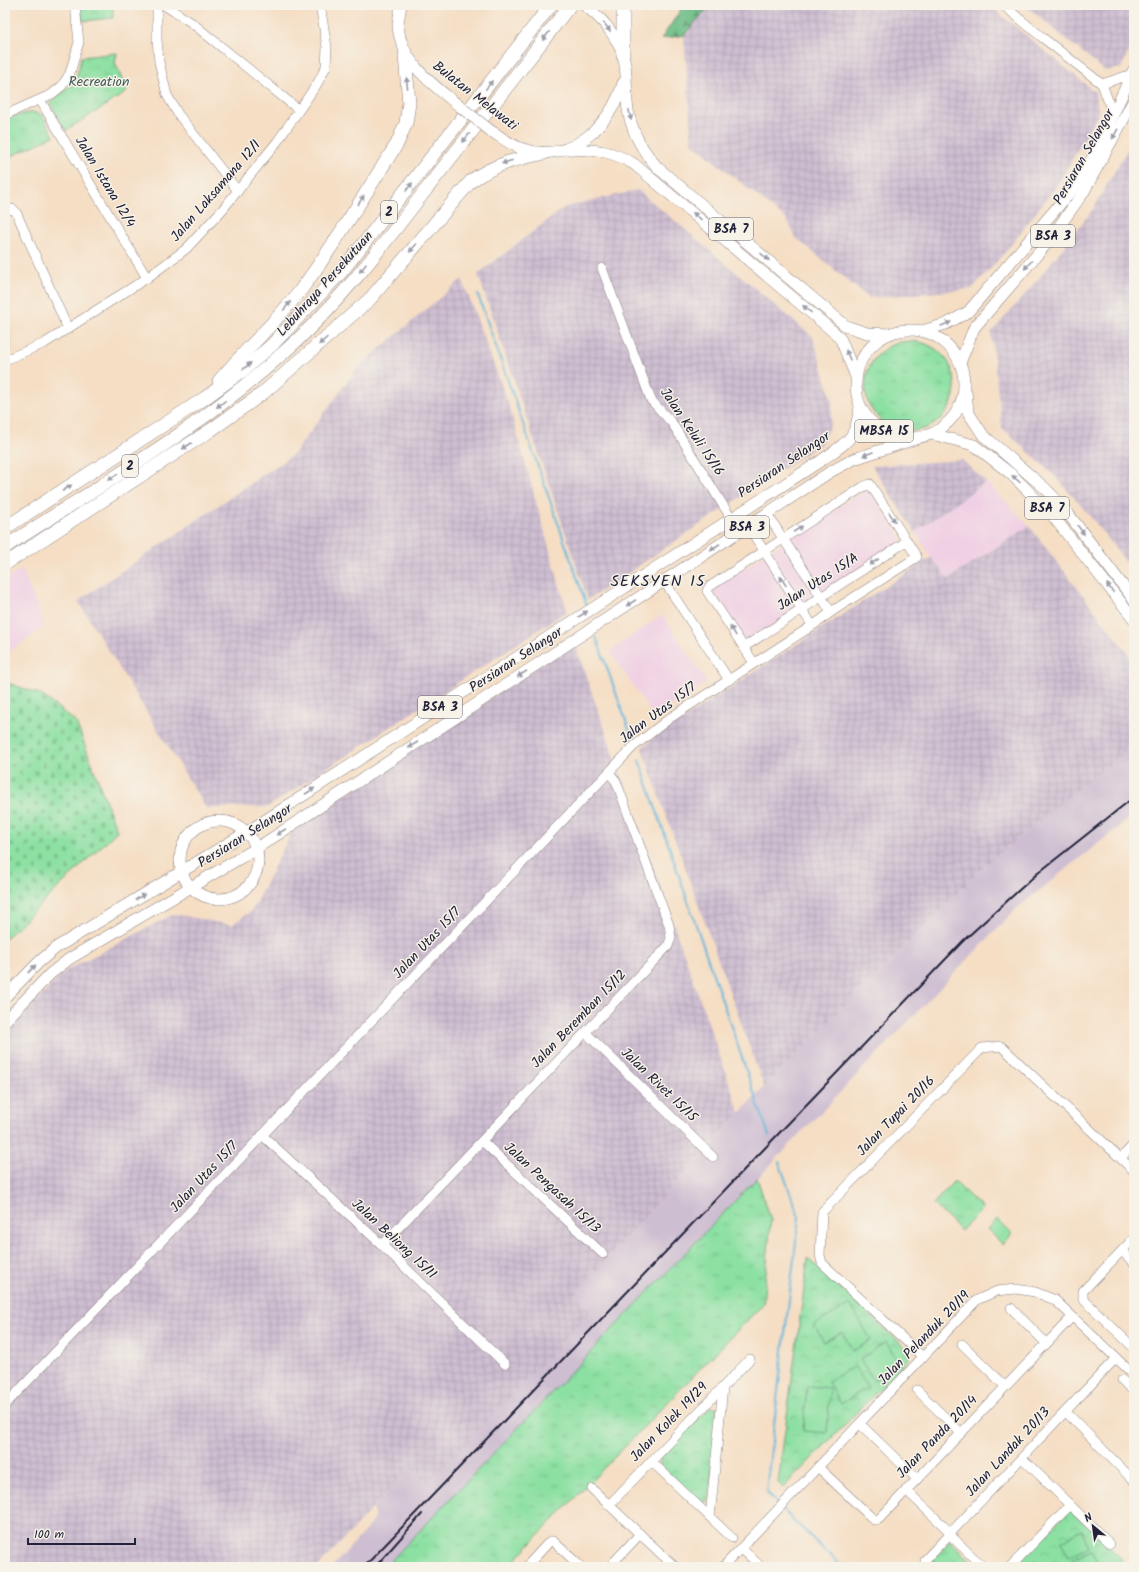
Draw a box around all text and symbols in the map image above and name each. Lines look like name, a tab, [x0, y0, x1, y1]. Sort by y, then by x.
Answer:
one-way arrow	[603, 22, 611, 33]
one-way arrow	[542, 31, 551, 42]
street label: Bulatan Melawati	[428, 56, 523, 137]
park label: Recreation	[69, 71, 129, 93]
one-way arrow	[404, 77, 411, 89]
one-way arrow	[485, 79, 494, 90]
street label: Persiaran Selangor	[1048, 104, 1121, 209]
one-way arrow	[627, 109, 633, 122]
one-way arrow	[1112, 128, 1119, 140]
street label: Jalan Istana 12/4	[69, 132, 141, 232]
one-way arrow	[462, 133, 471, 144]
street label: Jalan Laksamana 12/1	[165, 135, 267, 247]
one-way arrow	[501, 159, 513, 165]
one-way arrow	[405, 182, 413, 193]
one-way arrow	[357, 194, 364, 205]
road number: 2	[381, 201, 397, 223]
one-way arrow	[691, 212, 702, 221]
road number: BSA 7	[709, 218, 753, 240]
road number: BSA 3	[1031, 225, 1075, 247]
street label: Lebuhraya Persekutuan	[271, 226, 379, 342]
one-way arrow	[409, 244, 418, 253]
one-way arrow	[759, 253, 770, 262]
one-way arrow	[1024, 260, 1033, 271]
one-way arrow	[359, 263, 368, 274]
one-way arrow	[282, 301, 291, 312]
one-way arrow	[801, 305, 812, 314]
one-way arrow	[940, 320, 952, 326]
one-way arrow	[317, 337, 328, 346]
one-way arrow	[844, 348, 850, 360]
one-way arrow	[242, 362, 253, 371]
street label: Jalan Keluli 15/16	[654, 383, 730, 481]
one-way arrow	[215, 400, 226, 408]
road number: MBSA 15	[855, 420, 913, 442]
street label: Persiaran Selangor	[733, 425, 836, 504]
one-way arrow	[182, 442, 192, 450]
one-way arrow	[861, 452, 873, 458]
road number: 2	[122, 455, 138, 477]
one-way arrow	[108, 473, 118, 481]
one-way arrow	[1011, 475, 1021, 484]
one-way arrow	[61, 484, 72, 492]
road number: BSA 7	[1025, 497, 1069, 519]
one-way arrow	[888, 511, 895, 523]
road number: BSA 3	[725, 516, 769, 538]
one-way arrow	[793, 525, 803, 533]
one-way arrow	[1077, 525, 1085, 536]
one-way arrow	[709, 544, 721, 551]
street label: Jalan Utas 15/A	[773, 547, 863, 617]
one-way arrow	[869, 558, 880, 566]
district label: SEKSYEN 15	[610, 569, 706, 594]
one-way arrow	[780, 575, 787, 586]
one-way arrow	[1106, 583, 1114, 594]
one-way arrow	[625, 599, 637, 606]
one-way arrow	[578, 610, 588, 618]
street label: Persiaran Selangor	[465, 621, 568, 698]
one-way arrow	[729, 626, 737, 636]
one-way arrow	[517, 670, 527, 678]
street label: Jalan Utas 15/7	[615, 676, 702, 749]
road number: BSA 3	[418, 696, 462, 718]
one-way arrow	[408, 741, 419, 749]
one-way arrow	[304, 788, 315, 795]
street label: Persiaran Selangor	[194, 797, 298, 874]
one-way arrow	[276, 828, 286, 836]
one-way arrow	[135, 893, 145, 901]
street label: Jalan Utas 15/7	[388, 902, 467, 984]
one-way arrow	[27, 964, 37, 974]
street label: Jalan Beremban 15/12	[526, 965, 632, 1073]
street label: Jalan Rivet 15/15	[615, 1042, 704, 1129]
street label: Jalan Tupai 20/16	[852, 1071, 940, 1161]
street label: Jalan Utas 15/7	[165, 1136, 244, 1218]
street label: Jalan Pengasah 15/13	[499, 1137, 605, 1239]
street label: Jalan Beliong 15/11	[346, 1193, 442, 1285]
street label: Jalan Pelanduk 20/19	[873, 1285, 975, 1391]
street label: Jalan Kolek 19/29	[625, 1377, 713, 1467]
street label: Jalan Panda 20/14	[891, 1390, 983, 1484]
street label: Jalan Landak 20/13	[960, 1402, 1056, 1502]
north arrow	[1073, 1506, 1113, 1546]
text: N	[1081, 1509, 1096, 1528]
scale bar	[28, 1520, 135, 1546]
text: 100 m	[34, 1525, 65, 1544]

